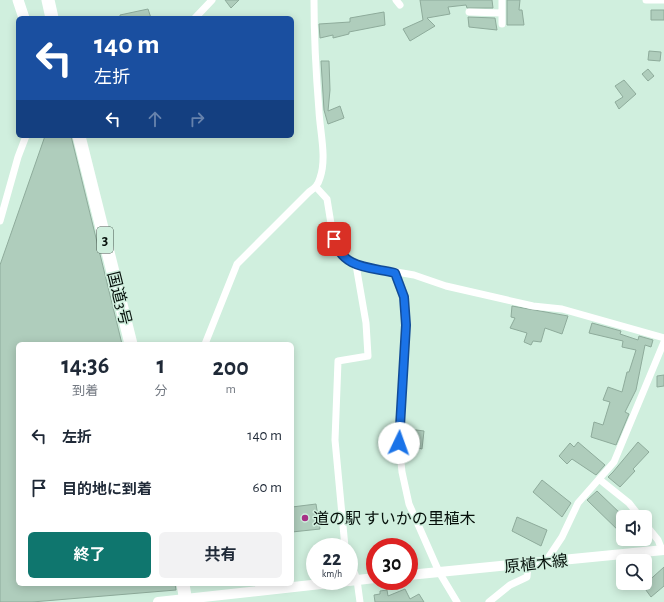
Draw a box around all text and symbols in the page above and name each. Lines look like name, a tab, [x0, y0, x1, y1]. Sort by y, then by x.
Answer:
text: 140 m	[94, 31, 160, 59]
icon: left	[28, 32, 80, 84]
text: 左折	[94, 69, 130, 87]
icon: left	[102, 108, 124, 130]
icon: ahead	[144, 108, 166, 130]
icon: right	[186, 108, 208, 130]
pin	[317, 222, 351, 256]
road number: 3	[97, 227, 113, 253]
icon: arrive	[323, 228, 345, 250]
street label: 国道3号	[105, 270, 134, 327]
text: 14:36	[61, 354, 109, 378]
text: 1	[157, 354, 165, 378]
text: 200	[213, 356, 249, 380]
text: m	[226, 383, 236, 396]
text: 到着	[72, 385, 98, 398]
text: 分	[154, 385, 167, 398]
position arrow	[378, 422, 420, 464]
icon: left	[28, 425, 50, 447]
text: 140 m	[247, 428, 282, 443]
text: 左折	[62, 430, 92, 445]
icon: arrive	[28, 477, 50, 499]
text: 60 m	[253, 480, 282, 495]
text: 目的地に到着	[62, 482, 152, 497]
place label: 道の駅 すいかの里植木	[313, 510, 476, 527]
map controls	[616, 510, 652, 590]
button: sound	[616, 510, 652, 546]
marker: 道の駅 すいかの里植木	[300, 513, 310, 523]
button: 終了	[28, 532, 151, 578]
button: 共有	[159, 532, 282, 578]
speed limit sign: 30	[366, 538, 418, 590]
text: 22	[323, 549, 341, 569]
street label: 原植木線	[503, 552, 569, 575]
button: search	[616, 554, 652, 590]
text: km/h	[322, 569, 342, 579]

